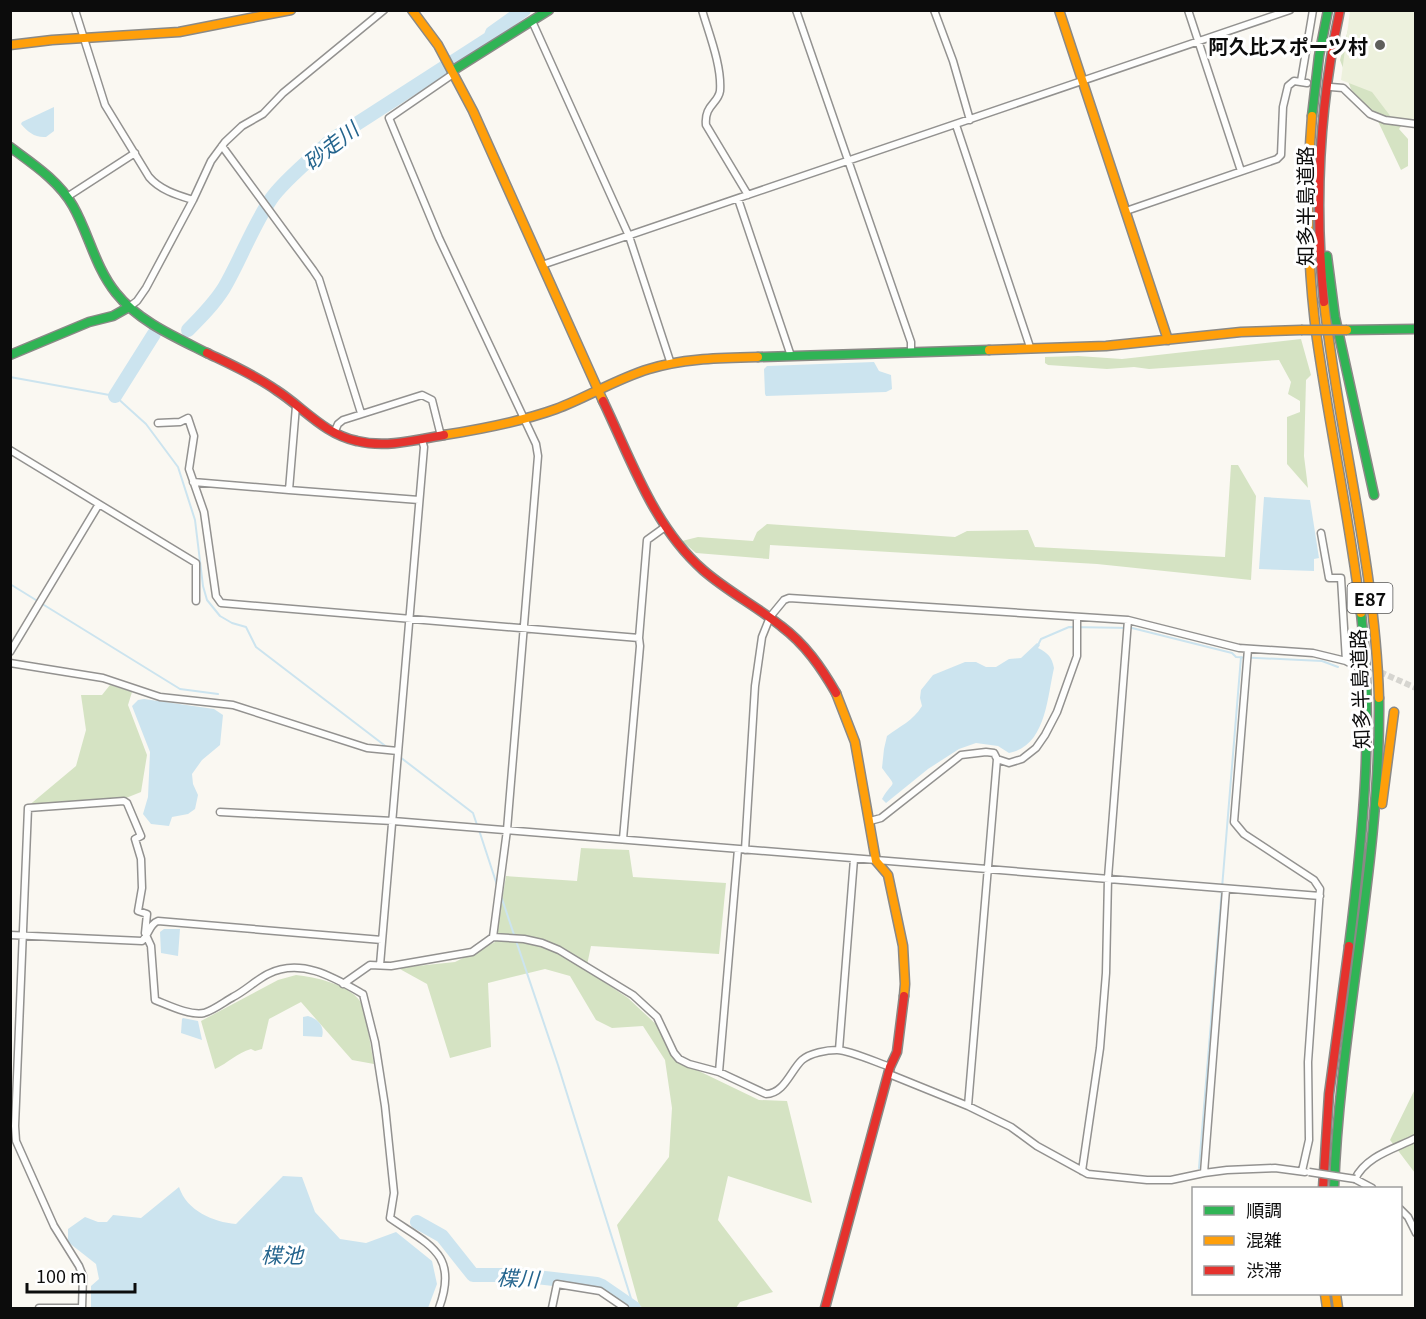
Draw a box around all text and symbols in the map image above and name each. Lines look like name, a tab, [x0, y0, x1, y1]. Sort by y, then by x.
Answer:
place label: 阿久比スポーツ村	[1208, 31, 1368, 60]
marker: 阿久比スポーツ村	[1373, 38, 1387, 52]
water label: 砂走川	[296, 113, 366, 176]
street label: 知多半島道路	[1290, 146, 1319, 266]
road number: E87	[1348, 583, 1392, 613]
street label: 知多半島道路	[1342, 629, 1376, 749]
legend	[1192, 1187, 1402, 1295]
text: 順調	[1246, 1196, 1282, 1222]
text: 混雑	[1246, 1226, 1282, 1252]
water label: 楪池	[261, 1239, 305, 1269]
scale bar	[27, 1256, 135, 1294]
text: 渋滞	[1246, 1256, 1282, 1282]
water label: 楪川	[496, 1261, 542, 1293]
text: 100 m	[36, 1262, 87, 1288]

